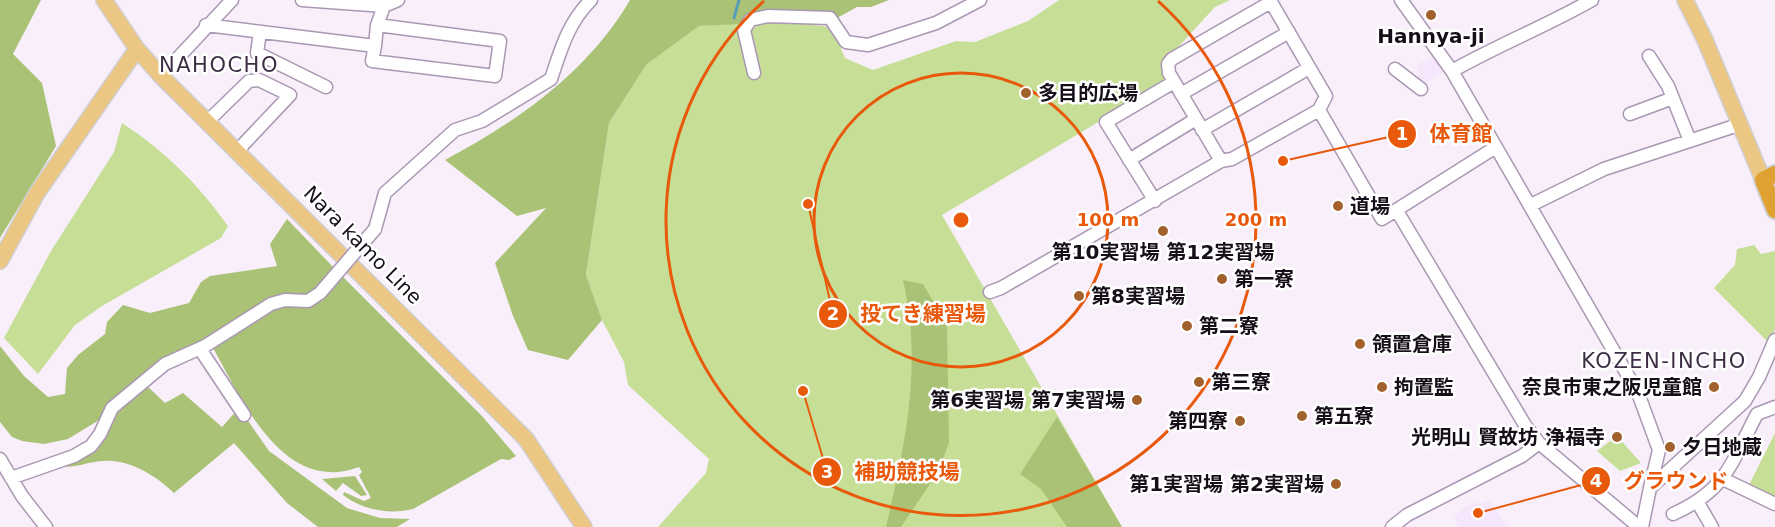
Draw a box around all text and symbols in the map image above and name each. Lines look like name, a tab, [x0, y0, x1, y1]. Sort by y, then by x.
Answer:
marker: Hannya-ji	[1424, 8, 1438, 22]
place label: Hannya-ji	[1377, 24, 1485, 48]
district label: NAHOCHO	[159, 53, 279, 77]
place label: 多目的広場	[1038, 81, 1138, 105]
marker: 多目的広場	[1019, 86, 1033, 100]
callout: 体育館	[1387, 114, 1504, 153]
text: 体育館	[1430, 122, 1493, 146]
text: 1	[1396, 123, 1408, 144]
street label: Nara kamo Line	[299, 181, 427, 309]
place label: 道場	[1350, 194, 1390, 218]
marker: 道場	[1331, 199, 1345, 213]
text: 100 m	[1077, 209, 1139, 230]
text: 200 m	[1225, 209, 1287, 230]
centre of rings	[951, 210, 971, 230]
marker: 第10実習場 第12実習場	[1156, 224, 1170, 238]
place label: 第10実習場 第12実習場	[1052, 240, 1274, 264]
place label: 第一寮	[1234, 267, 1294, 291]
marker: 第一寮	[1215, 272, 1229, 286]
place label: 第8実習場	[1091, 284, 1185, 308]
marker: 第8実習場	[1072, 289, 1086, 303]
callout: 投てき練習場	[818, 294, 998, 333]
text: 投てき練習場	[860, 302, 986, 326]
text: 2	[827, 303, 839, 324]
place label: 第二寮	[1199, 314, 1259, 338]
marker: 第二寮	[1180, 319, 1194, 333]
place label: 領置倉庫	[1372, 332, 1452, 356]
marker: 領置倉庫	[1353, 337, 1367, 351]
district label: KOZEN-INCHO	[1581, 349, 1747, 373]
place label: 第三寮	[1211, 370, 1271, 394]
marker: 第三寮	[1192, 375, 1206, 389]
place label: 拘置監	[1394, 375, 1454, 399]
place label: 奈良市東之阪児童館	[1522, 375, 1702, 399]
marker: 拘置監	[1375, 380, 1389, 394]
marker: 奈良市東之阪児童館	[1707, 380, 1721, 394]
place label: 第6実習場 第7実習場	[930, 388, 1125, 412]
marker: 第6実習場 第7実習場	[1130, 393, 1144, 407]
place label: 第五寮	[1314, 404, 1374, 428]
place label: 第四寮	[1168, 409, 1228, 433]
marker: 第五寮	[1295, 409, 1309, 423]
marker: 第四寮	[1233, 414, 1247, 428]
place label: 光明山 賢故坊 浄福寺	[1411, 425, 1605, 449]
marker: 光明山 賢故坊 浄福寺	[1610, 430, 1624, 444]
place label: 夕日地蔵	[1682, 435, 1762, 459]
marker: 夕日地蔵	[1663, 440, 1677, 454]
callout: 補助競技場	[812, 452, 971, 491]
text: 補助競技場	[855, 460, 960, 484]
text: 3	[821, 461, 833, 482]
callout: グラウンド	[1581, 461, 1740, 500]
text: グラウンド	[1624, 469, 1729, 493]
text: 4	[1590, 470, 1602, 491]
place label: 第1実習場 第2実習場	[1129, 472, 1324, 496]
marker: 第1実習場 第2実習場	[1329, 477, 1343, 491]

